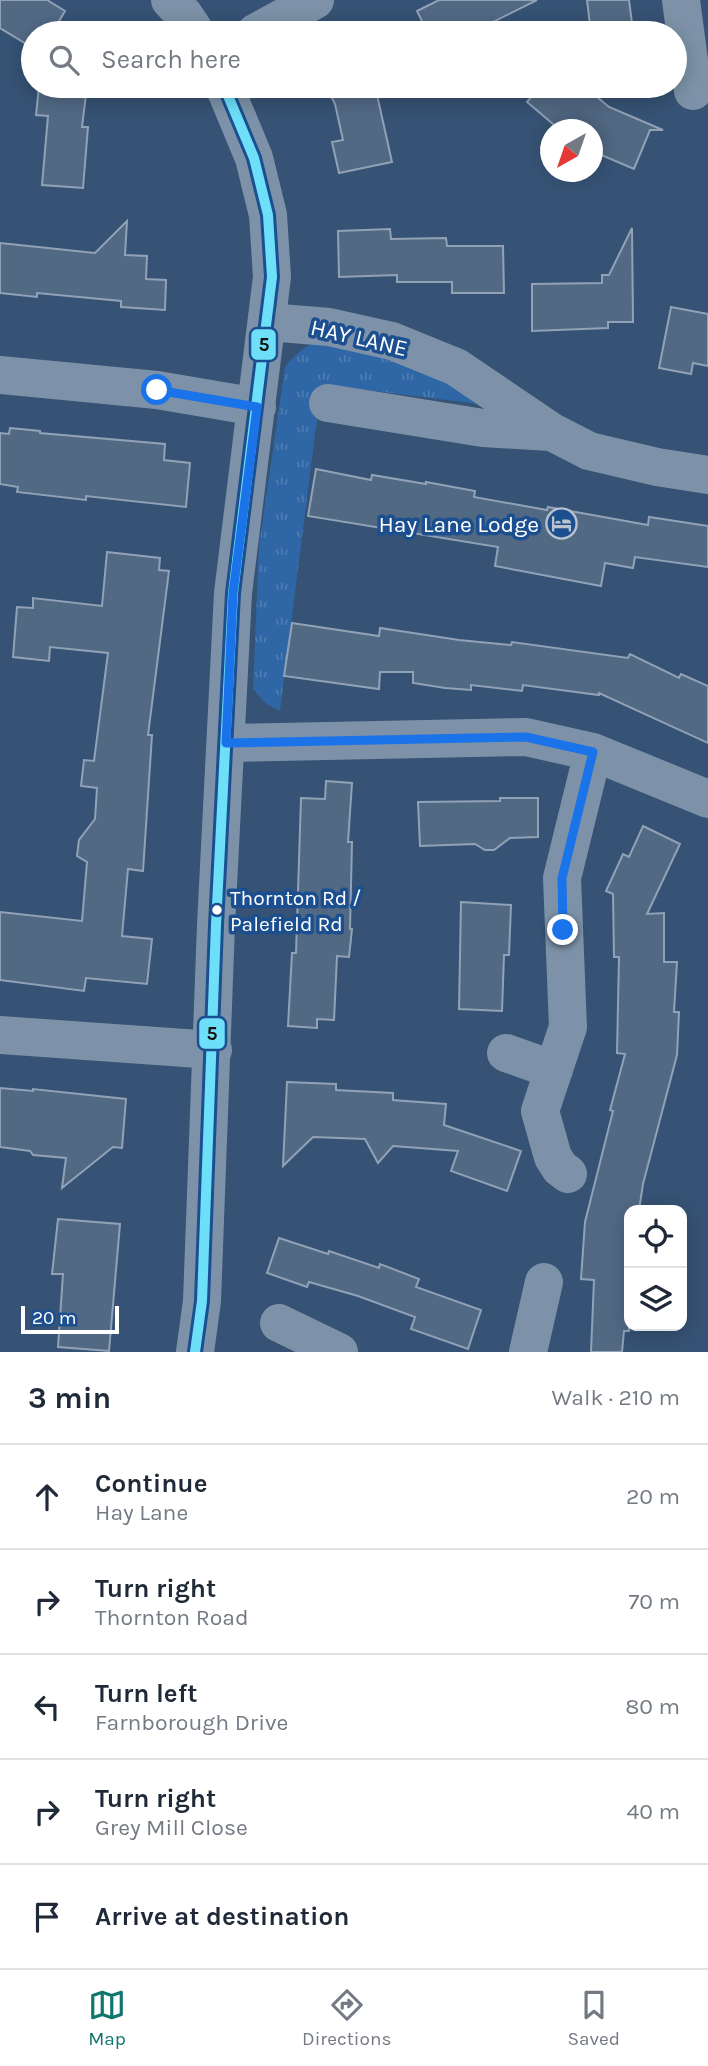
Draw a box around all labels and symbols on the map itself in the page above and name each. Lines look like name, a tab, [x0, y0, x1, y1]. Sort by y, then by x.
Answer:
north arrow	[540, 119, 603, 182]
street label: HAY LANE	[308, 314, 410, 362]
line badge: 5	[250, 328, 277, 361]
text: 5	[258, 334, 270, 356]
route start	[141, 374, 172, 405]
hotel icon: Hay Lane Lodge	[545, 507, 579, 541]
place label: Hay Lane Lodge	[378, 511, 539, 538]
place label: Thornton Rd / Palefield Rd	[230, 886, 361, 936]
marker: Thornton Rd / Palefield Rd	[210, 903, 224, 917]
route end	[547, 914, 578, 945]
line badge: 5	[198, 1017, 226, 1050]
text: 5	[206, 1023, 218, 1045]
scale bar	[21, 1303, 119, 1335]

